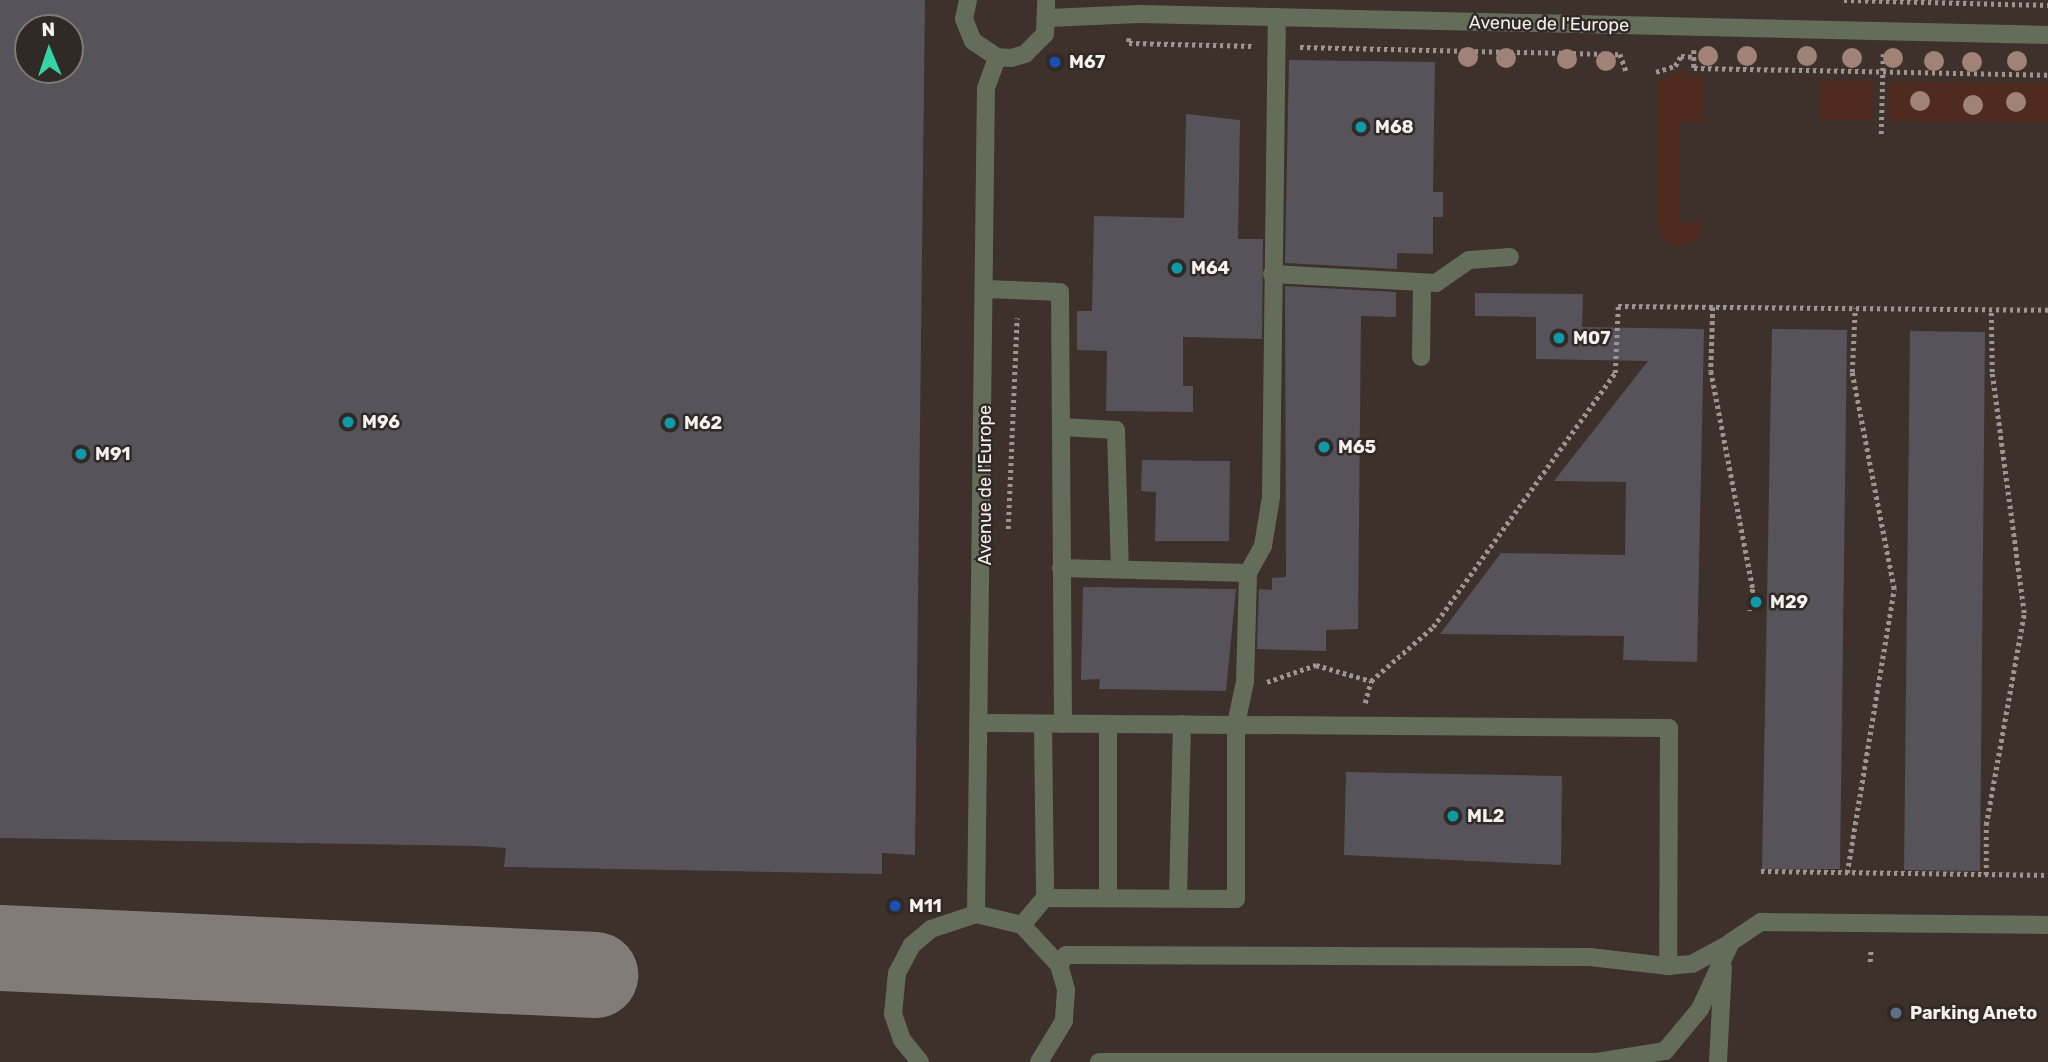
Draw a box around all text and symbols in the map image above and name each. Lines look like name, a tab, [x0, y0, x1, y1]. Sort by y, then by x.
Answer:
street label: Avenue de l'Europe	[1469, 12, 1629, 36]
north arrow	[14, 14, 84, 84]
text: N	[41, 18, 56, 41]
place label: M67	[1069, 51, 1105, 73]
marker: M67	[1047, 54, 1063, 70]
place label: M68	[1375, 116, 1414, 138]
marker: M68	[1353, 119, 1369, 135]
place label: M64	[1191, 257, 1230, 279]
marker: M64	[1169, 260, 1185, 276]
place label: M07	[1573, 327, 1610, 349]
marker: M07	[1551, 330, 1567, 346]
street label: Avenue de l'Europe	[974, 405, 996, 565]
place label: M96	[362, 411, 400, 433]
place label: M62	[684, 412, 722, 434]
marker: M96	[340, 414, 356, 430]
marker: M62	[662, 415, 678, 431]
place label: M65	[1338, 436, 1376, 458]
marker: M65	[1316, 439, 1332, 455]
place label: M91	[95, 443, 130, 465]
marker: M91	[73, 446, 89, 462]
place label: M29	[1770, 591, 1808, 613]
marker: M29	[1748, 594, 1764, 610]
place label: ML2	[1467, 805, 1504, 827]
marker: ML2	[1445, 808, 1461, 824]
place label: M11	[909, 895, 942, 917]
marker: M11	[887, 898, 903, 914]
place label: Parking Aneto	[1910, 1002, 2038, 1024]
marker: Parking Aneto	[1888, 1005, 1904, 1021]

